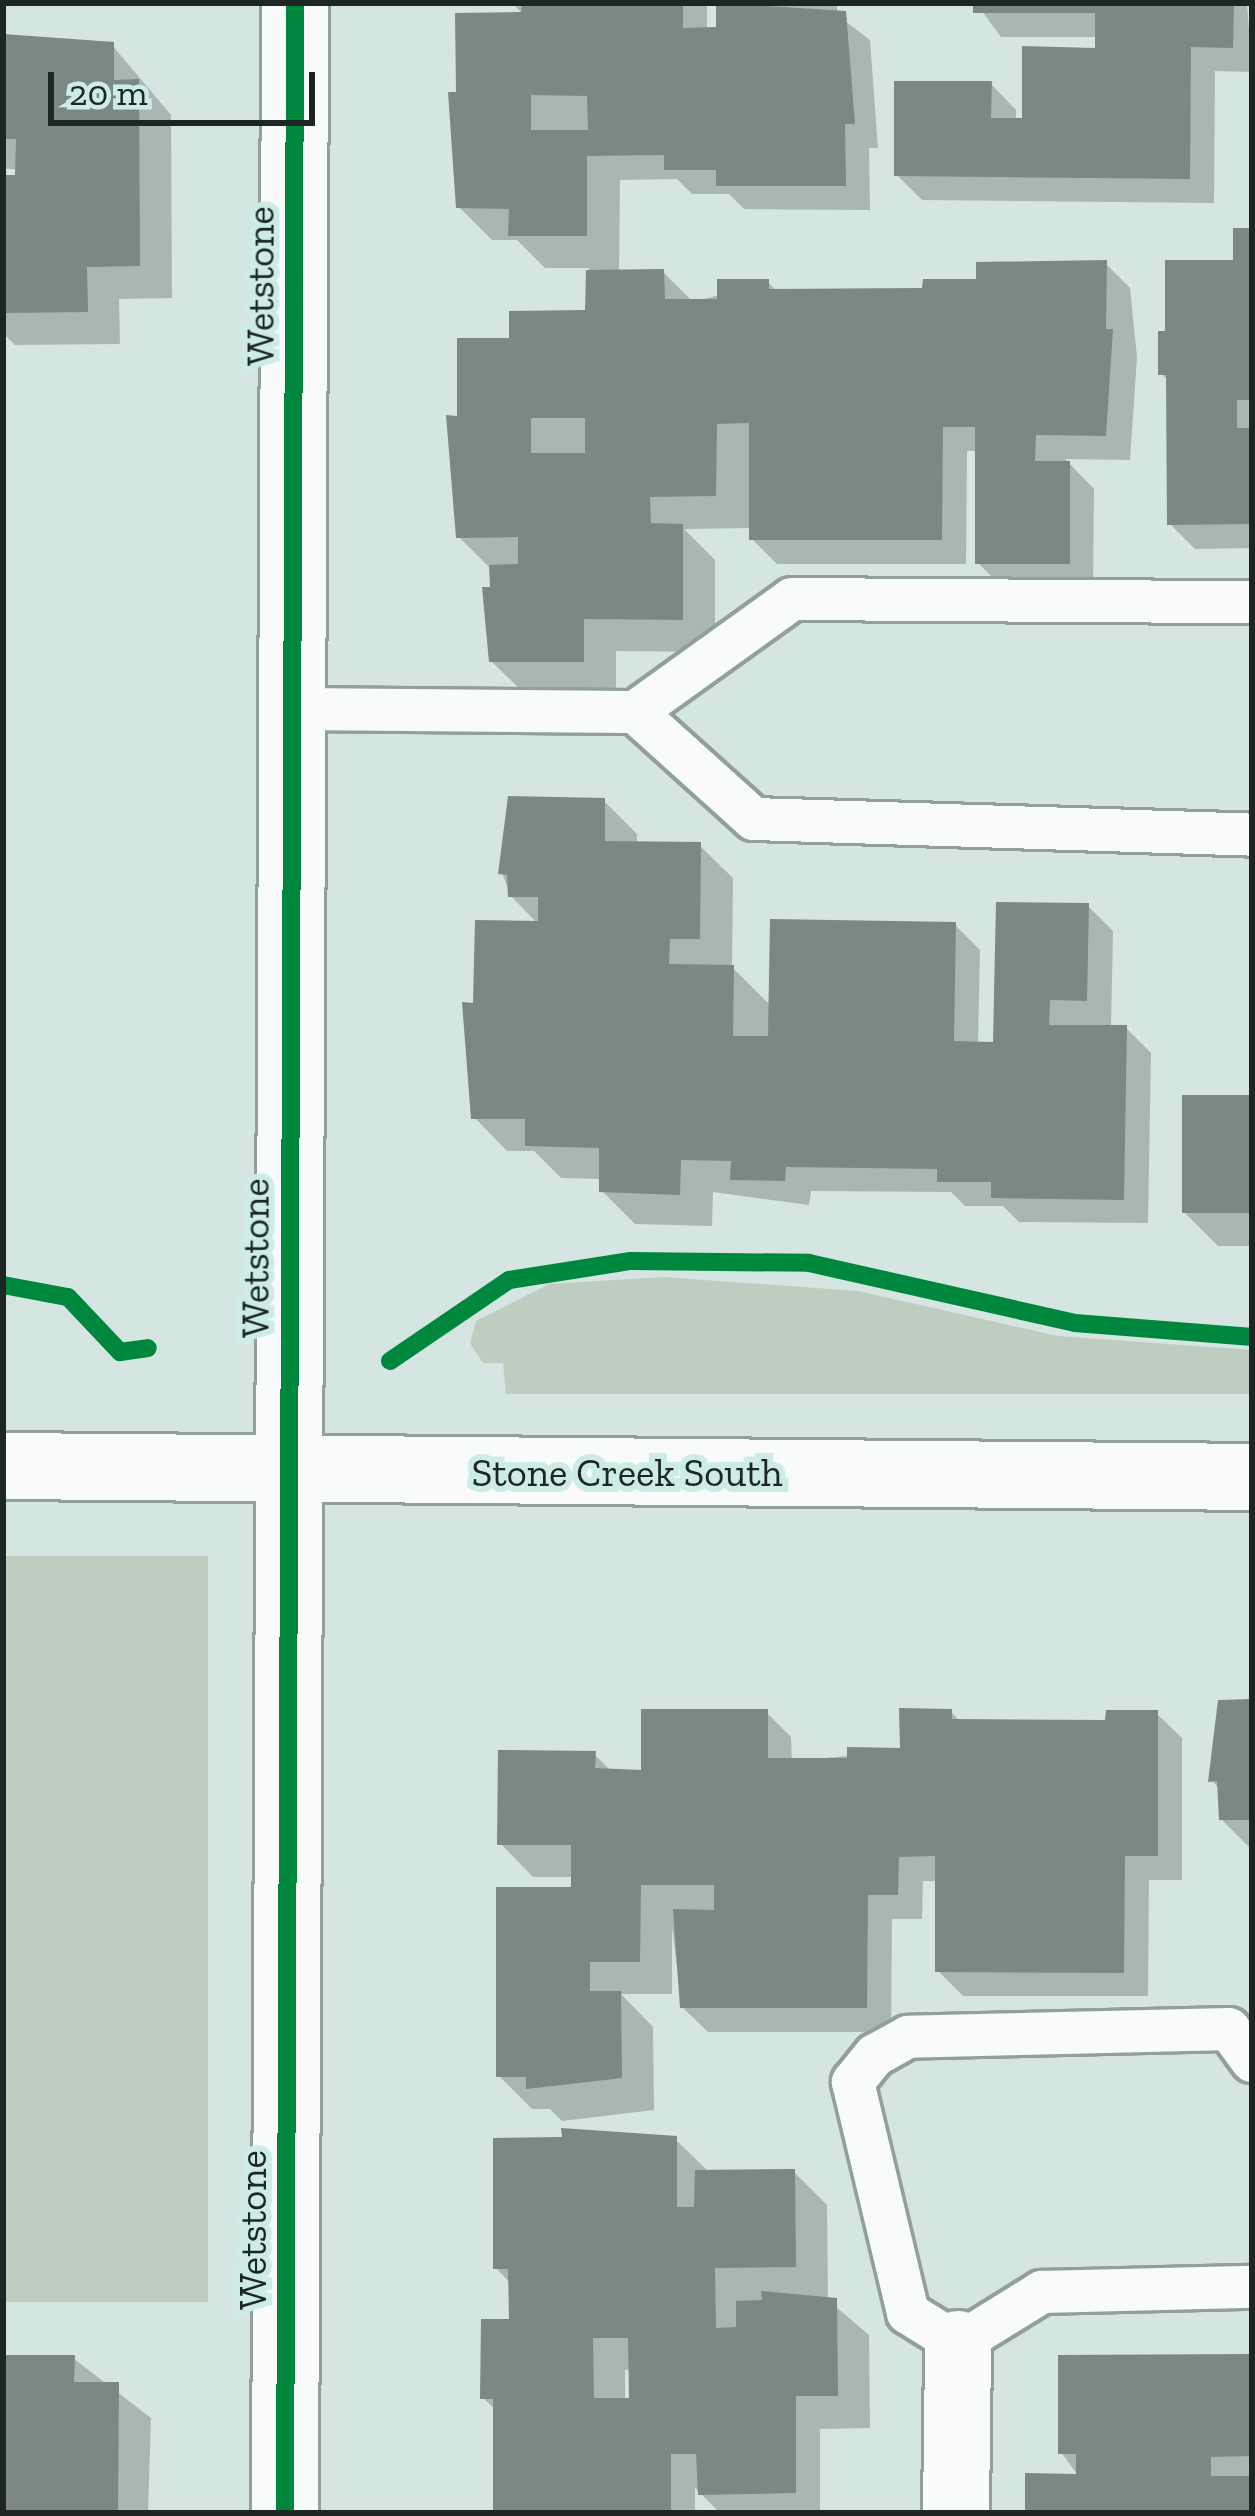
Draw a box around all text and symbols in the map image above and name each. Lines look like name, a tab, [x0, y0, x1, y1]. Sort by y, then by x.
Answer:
scale bar	[54, 48, 321, 122]
text: 20 m	[69, 71, 148, 114]
street label: Wetstone	[238, 206, 284, 366]
street label: Wetstone	[233, 1178, 279, 1338]
street label: Stone Creek South	[471, 1450, 783, 1496]
street label: Wetstone	[230, 2150, 276, 2310]

